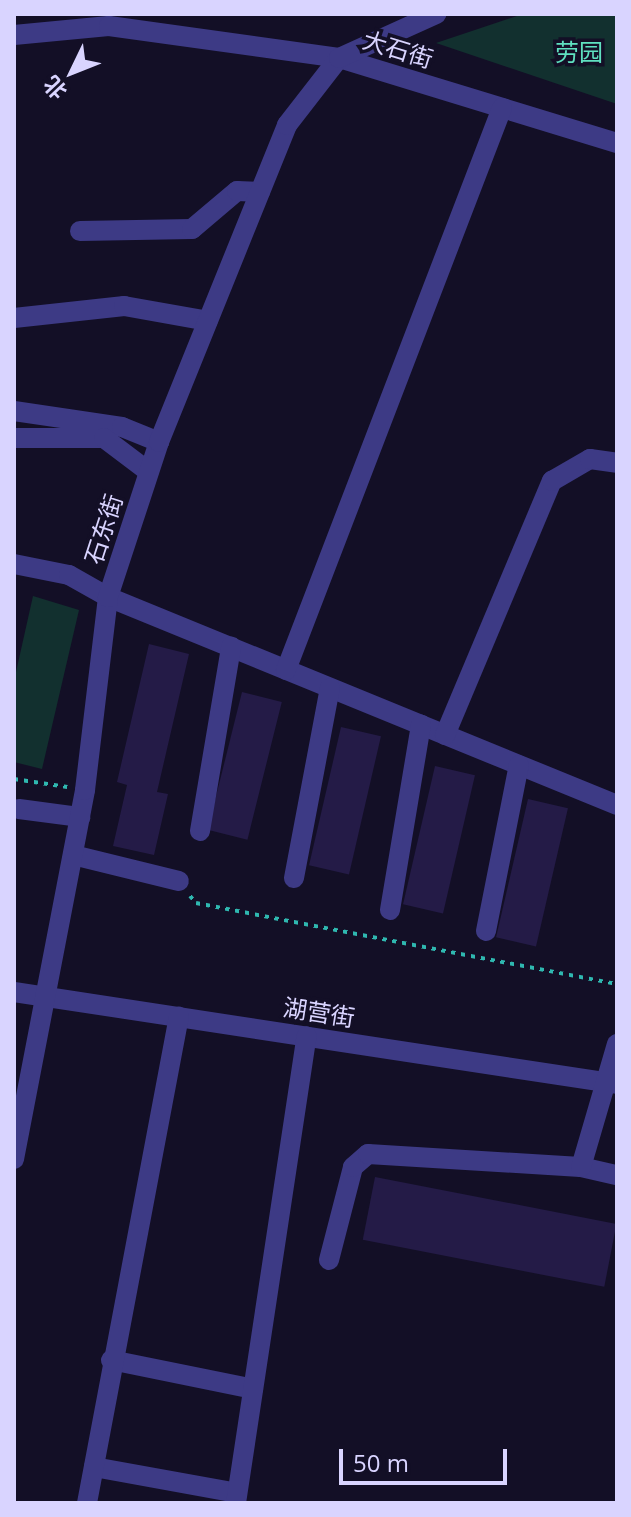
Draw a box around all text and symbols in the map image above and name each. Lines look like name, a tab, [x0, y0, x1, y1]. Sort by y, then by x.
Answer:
street label: 大石街	[359, 25, 437, 73]
north arrow	[32, 32, 112, 112]
park label: 劳园	[555, 38, 603, 66]
text: 北	[36, 70, 73, 107]
street label: 石东街	[78, 490, 128, 568]
street label: 湖营街	[281, 992, 357, 1032]
scale bar	[343, 1433, 511, 1483]
text: 50 m	[353, 1446, 409, 1479]

